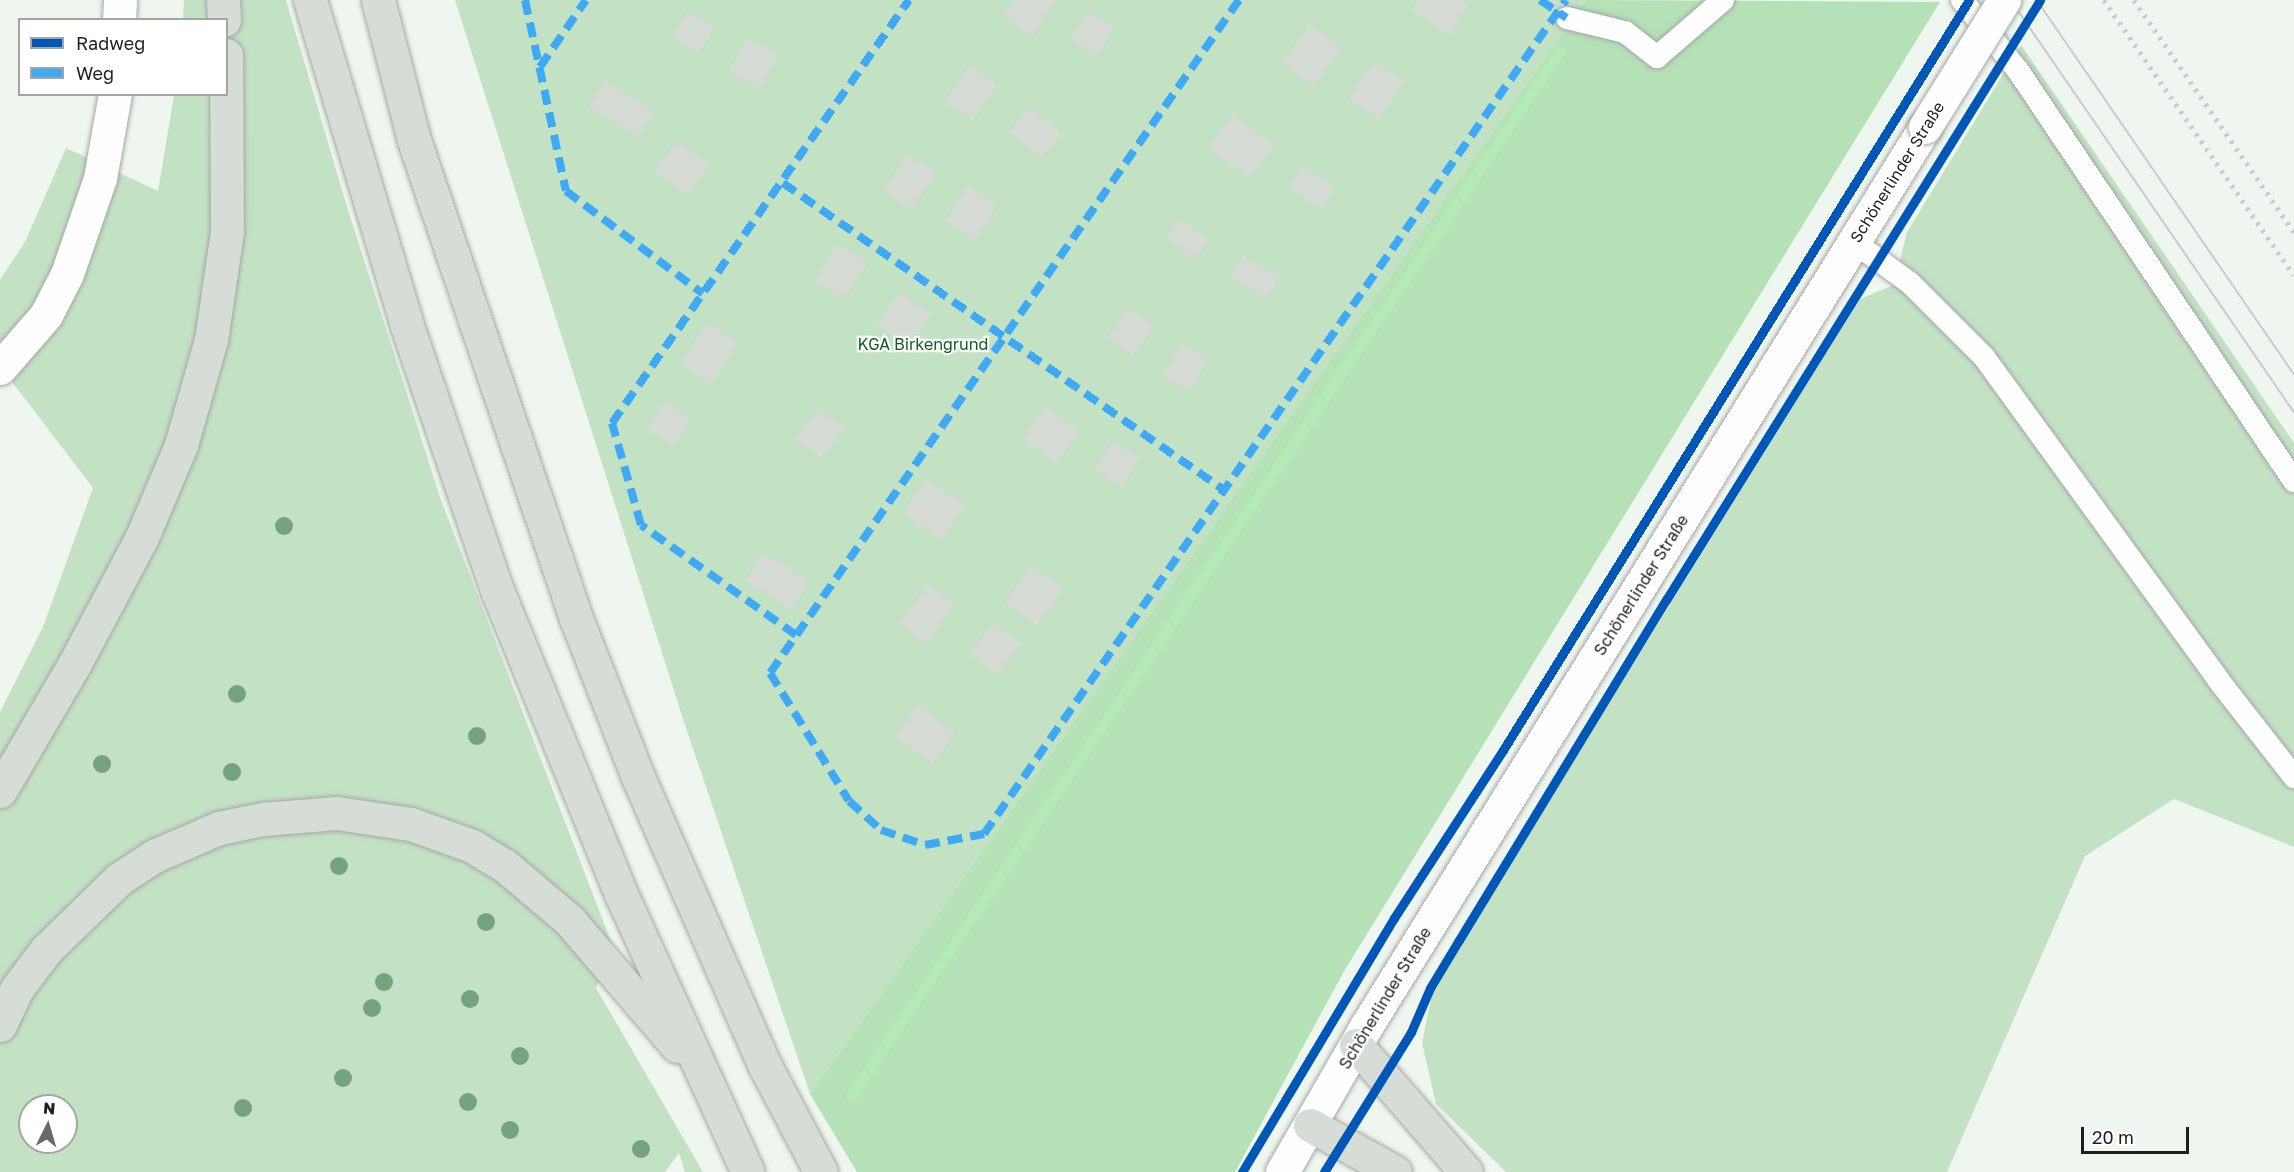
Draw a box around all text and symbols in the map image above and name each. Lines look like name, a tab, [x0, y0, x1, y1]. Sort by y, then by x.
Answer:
legend	[18, 18, 228, 96]
text: Radweg	[76, 32, 145, 54]
text: Weg	[76, 62, 114, 84]
street label: Schönerlinder Straße	[1846, 98, 1948, 246]
park label: KGA Birkengrund	[858, 334, 988, 354]
street label: Schönerlinder Straße	[1590, 511, 1692, 659]
street label: Schönerlinder Straße	[1335, 923, 1435, 1073]
north arrow	[18, 1094, 78, 1154]
text: N	[42, 1098, 56, 1119]
scale bar	[2084, 1115, 2192, 1153]
text: 20 m	[2092, 1126, 2134, 1148]

